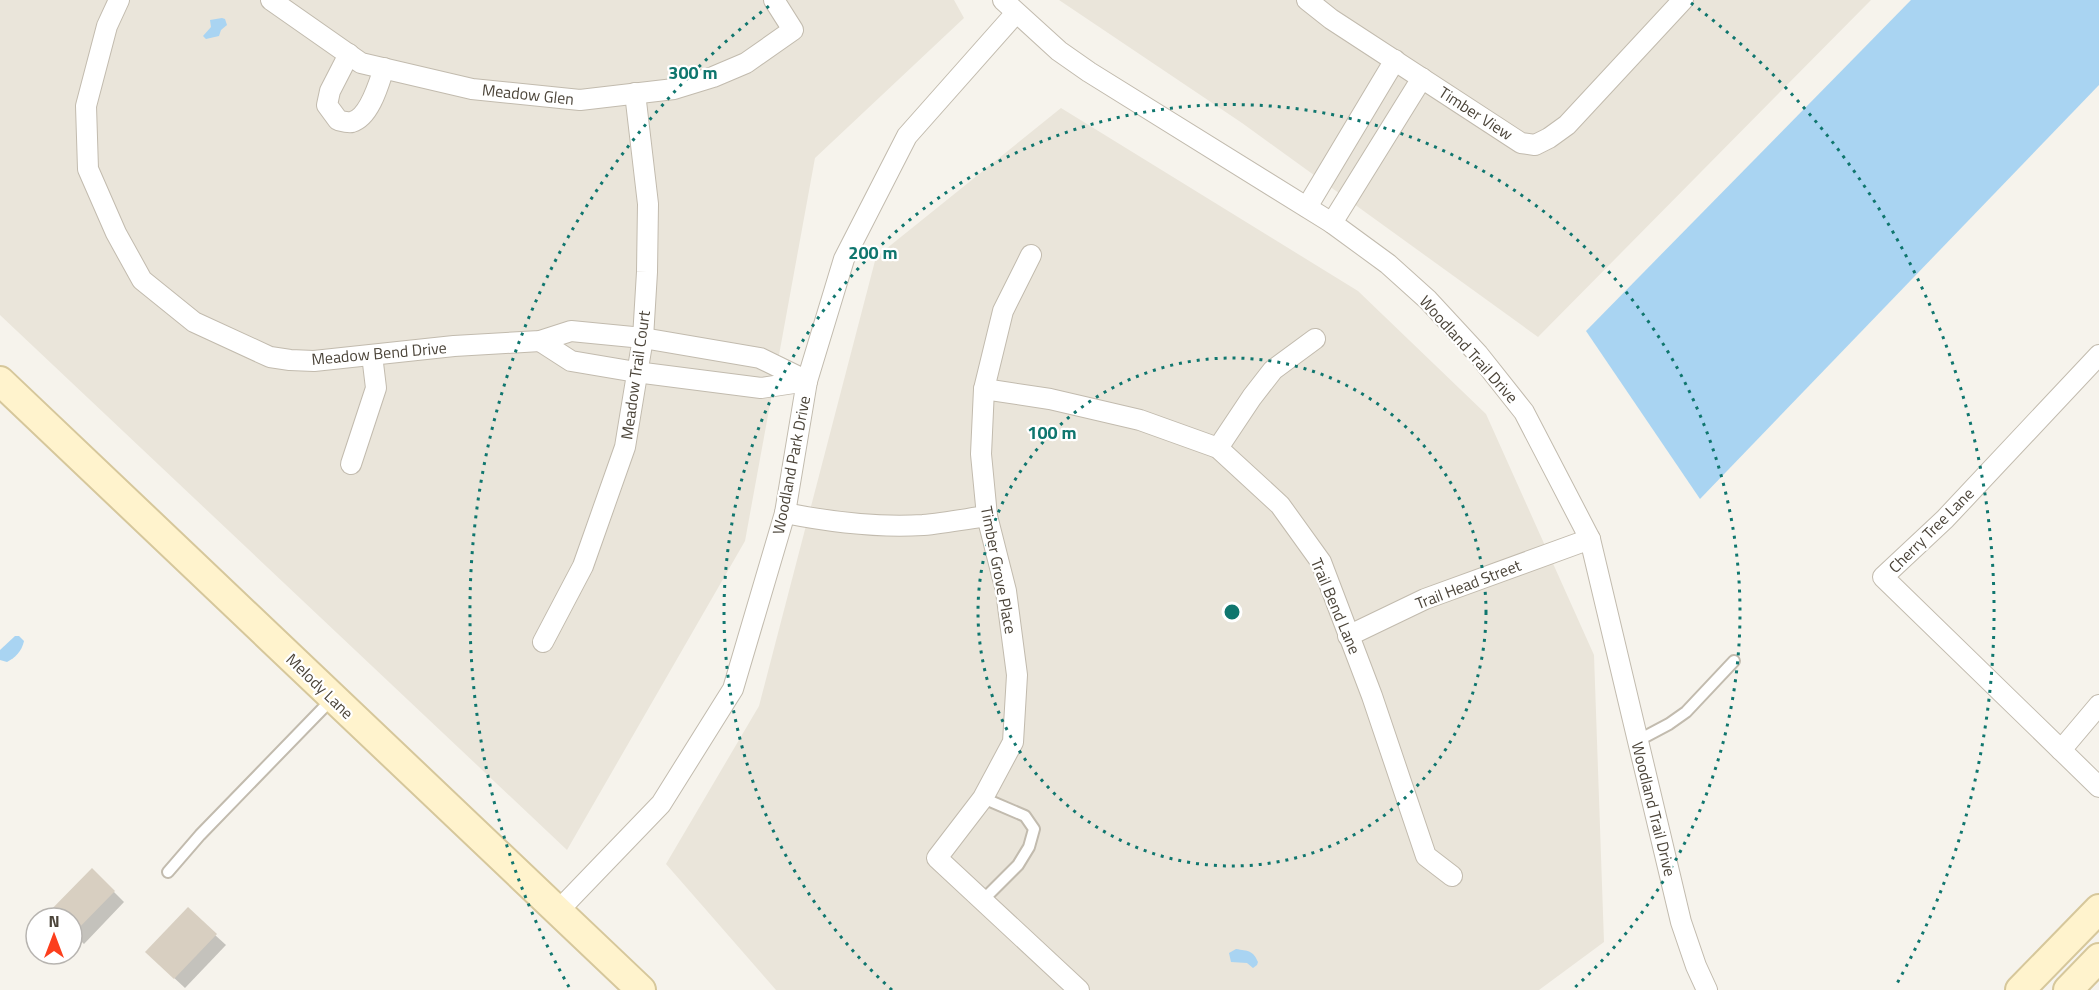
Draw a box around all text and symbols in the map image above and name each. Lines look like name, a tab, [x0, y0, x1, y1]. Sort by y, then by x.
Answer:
text: 300 m	[668, 59, 718, 86]
street label: Meadow Glen	[481, 77, 575, 111]
street label: Timber View	[1434, 80, 1518, 146]
text: 200 m	[848, 239, 898, 266]
street label: Woodland Trail Drive	[1414, 290, 1524, 408]
street label: Meadow Trail Court	[614, 309, 656, 441]
street label: Meadow Bend Drive	[310, 335, 448, 371]
street label: Woodland Park Drive	[766, 394, 816, 536]
text: 100 m	[1027, 419, 1077, 446]
street label: Cherry Tree Lane	[1883, 482, 1979, 578]
street label: Timber Grove Place	[975, 504, 1023, 636]
street label: Trail Head Street	[1412, 553, 1525, 615]
street label: Trail Bend Lane	[1305, 554, 1367, 658]
centre of rings	[1222, 602, 1242, 622]
street label: Melody Lane	[281, 648, 359, 724]
street label: Woodland Trail Drive	[1626, 739, 1682, 879]
north arrow	[24, 906, 84, 966]
text: N	[48, 909, 60, 933]

